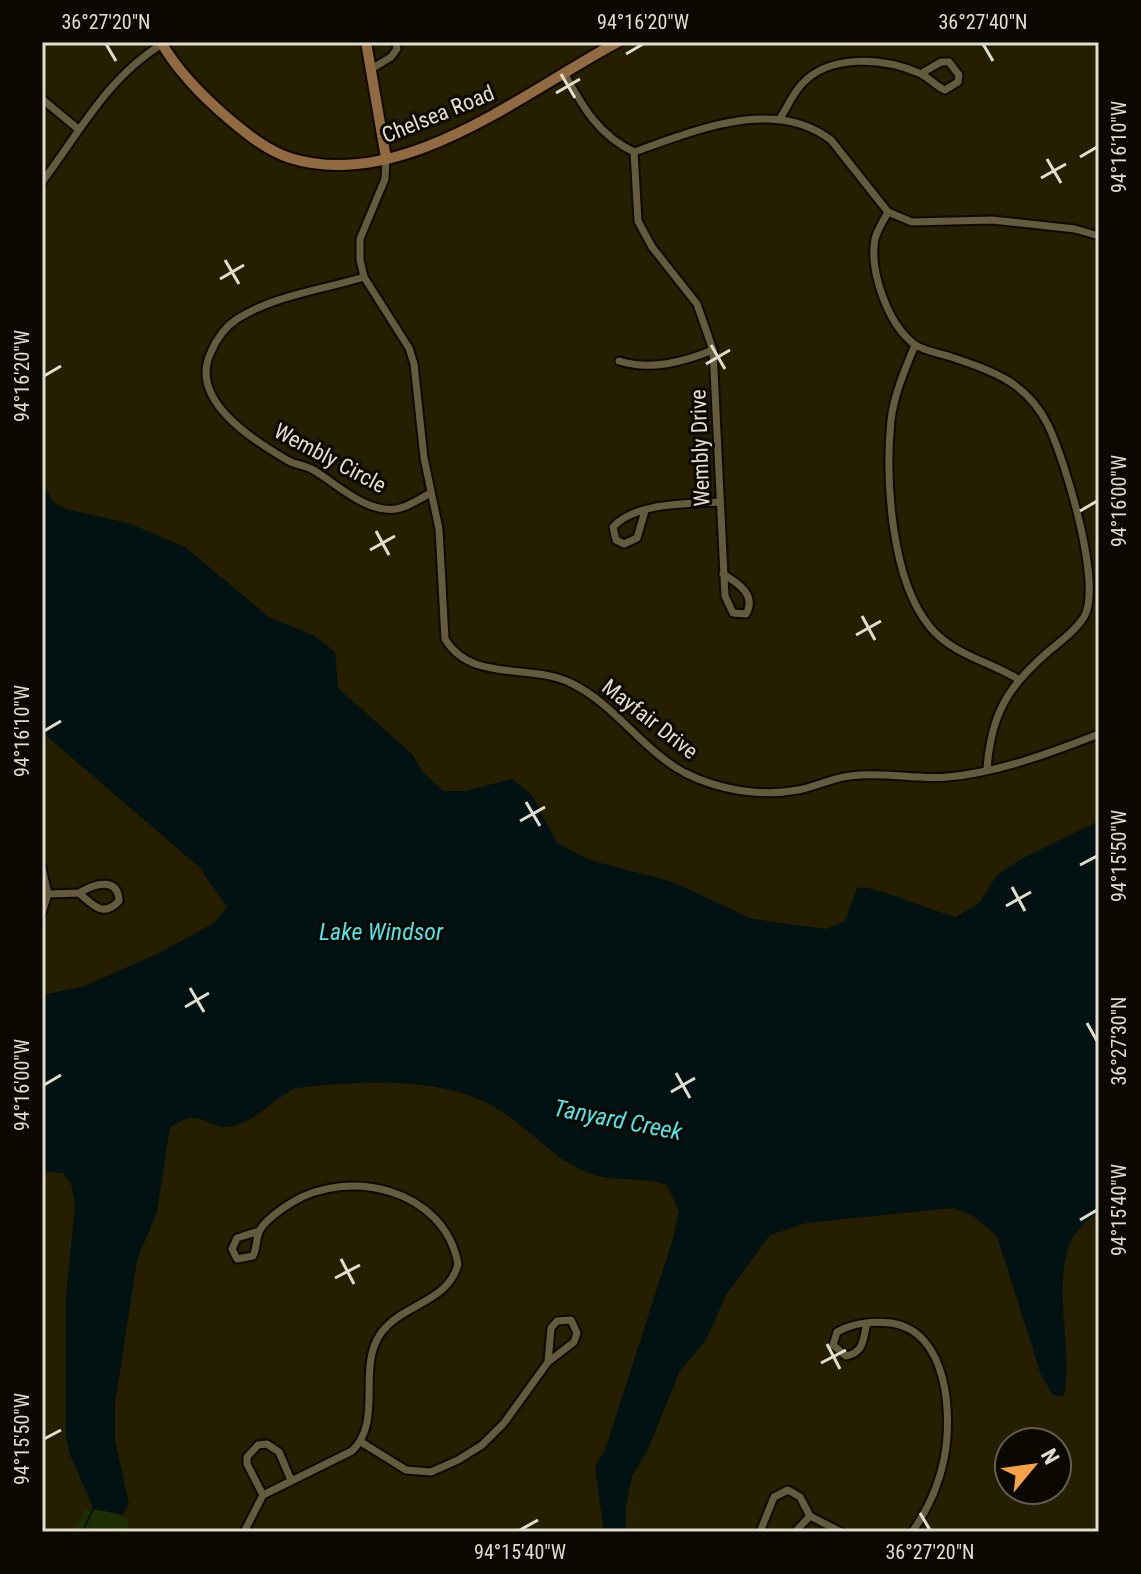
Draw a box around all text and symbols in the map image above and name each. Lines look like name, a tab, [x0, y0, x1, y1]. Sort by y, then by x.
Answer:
text: 36°27'20"N	[61, 10, 151, 34]
text: 94°16'20"W	[597, 10, 689, 34]
text: 36°27'40"N	[938, 10, 1028, 34]
street label: Chelsea Road	[378, 80, 498, 148]
text: 94°16'10"W	[1107, 101, 1131, 193]
text: 94°16'20"W	[10, 330, 34, 422]
street label: Wembly Drive	[685, 389, 715, 507]
street label: Wembly Circle	[270, 418, 390, 498]
text: 94°16'00"W	[1107, 455, 1131, 547]
street label: Mayfair Drive	[597, 674, 703, 764]
text: 94°16'10"W	[10, 685, 34, 777]
text: 94°15'50"W	[1107, 810, 1131, 902]
water label: Lake Windsor	[319, 918, 444, 946]
text: 36°27'30"N	[1107, 996, 1131, 1086]
text: 94°16'00"W	[10, 1039, 34, 1131]
water label: Tanyard Creek	[551, 1094, 685, 1146]
text: 94°15'40"W	[1107, 1164, 1131, 1256]
text: 94°15'50"W	[10, 1393, 34, 1485]
north arrow	[993, 1426, 1073, 1506]
text: N	[1036, 1445, 1064, 1469]
text: 94°15'40"W	[474, 1540, 566, 1564]
text: 36°27'20"N	[885, 1540, 975, 1564]

